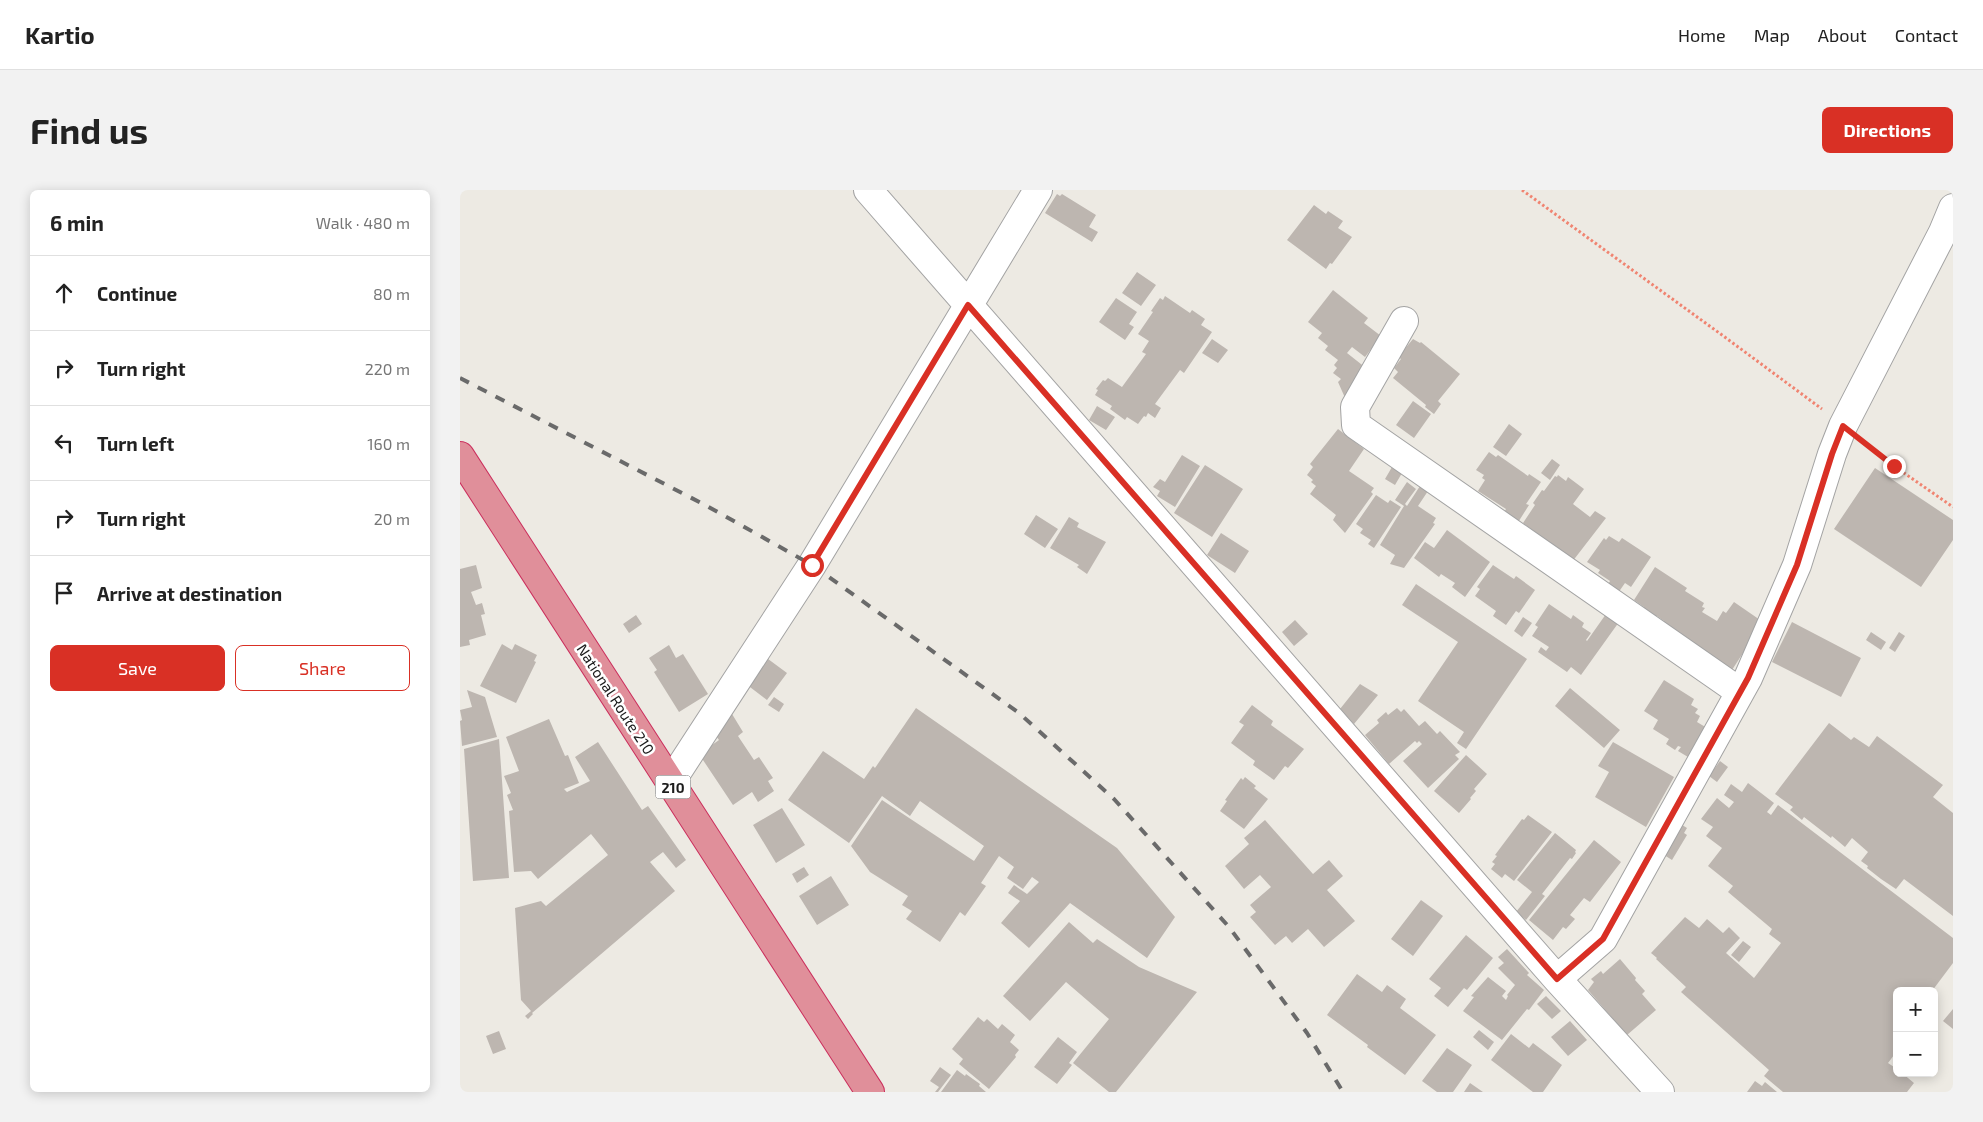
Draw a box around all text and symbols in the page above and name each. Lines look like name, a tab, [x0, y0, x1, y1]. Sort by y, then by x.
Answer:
text: Kartio	[25, 20, 95, 49]
text: Home	[1678, 24, 1726, 46]
text: Map	[1754, 24, 1790, 46]
text: About	[1818, 24, 1867, 46]
text: Contact	[1895, 24, 1958, 46]
button: Directions	[1822, 107, 1953, 153]
text: Find us	[30, 109, 148, 151]
text: 6 min	[50, 210, 104, 235]
text: Walk · 480 m	[316, 213, 410, 232]
icon: ahead	[50, 279, 78, 307]
text: Continue	[97, 282, 177, 305]
text: 80 m	[373, 284, 410, 303]
icon: right	[50, 354, 78, 382]
text: Turn right	[97, 357, 185, 380]
text: 220 m	[365, 359, 410, 378]
icon: left	[50, 429, 78, 457]
text: Turn left	[97, 432, 174, 455]
text: 160 m	[367, 434, 410, 453]
route end	[1883, 455, 1906, 478]
icon: right	[50, 504, 78, 532]
text: Turn right	[97, 507, 185, 530]
text: 20 m	[374, 509, 410, 528]
route start	[801, 554, 824, 577]
icon: arrive	[50, 579, 78, 607]
text: Arrive at destination	[97, 582, 282, 605]
street label: National Route 210	[574, 640, 658, 758]
button: Save	[50, 645, 225, 691]
button: Share	[235, 645, 410, 691]
road number: 210	[656, 776, 690, 798]
map controls	[1893, 987, 1938, 1077]
button: +	[1893, 987, 1938, 1032]
button: −	[1893, 1032, 1938, 1077]

